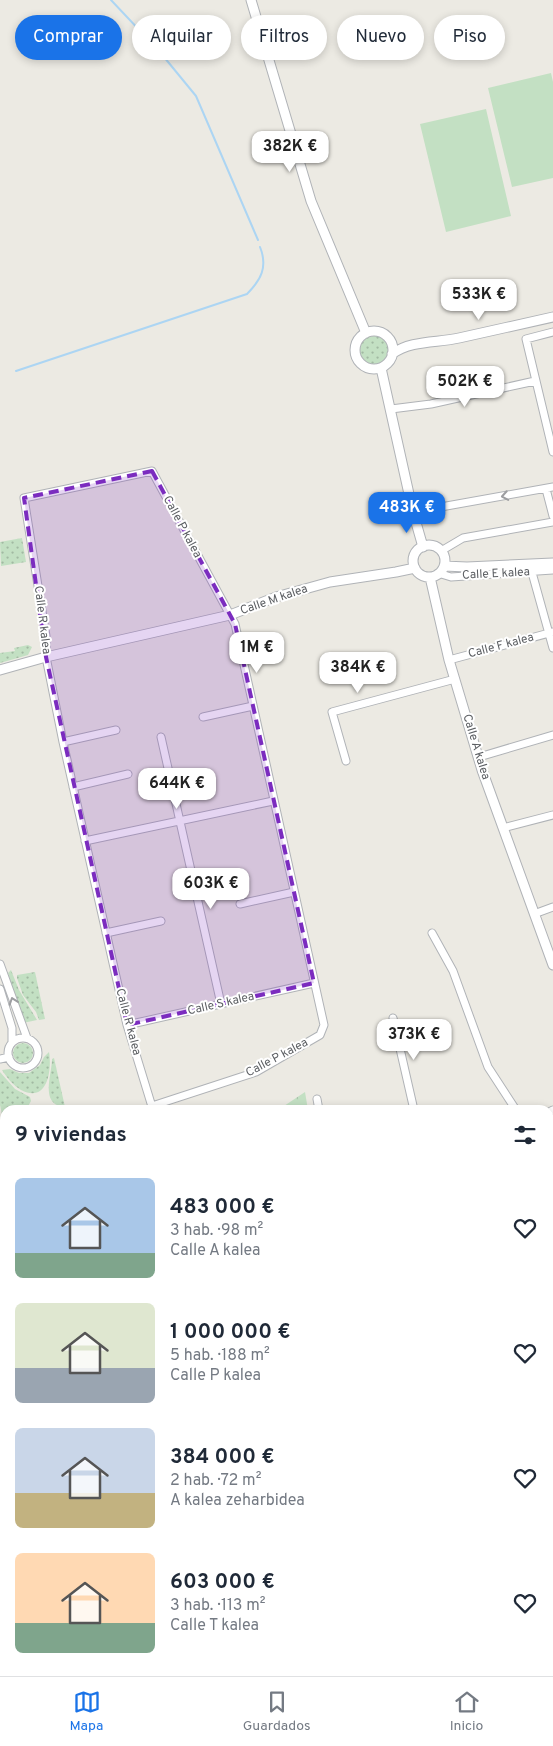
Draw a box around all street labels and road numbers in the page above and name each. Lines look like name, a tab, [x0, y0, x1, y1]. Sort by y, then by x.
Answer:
street label: Calle P kalea	[159, 493, 205, 561]
street label: Calle E kalea	[462, 564, 530, 584]
street label: Calle M kalea	[238, 581, 310, 619]
street label: Calle R kalea	[30, 585, 54, 655]
street label: Calle F kalea	[466, 630, 536, 662]
street label: Calle A kalea	[458, 712, 494, 782]
street label: Calle R kalea	[111, 987, 145, 1057]
street label: Calle S kalea	[186, 989, 256, 1019]
street label: Calle P kalea	[243, 1035, 311, 1081]

